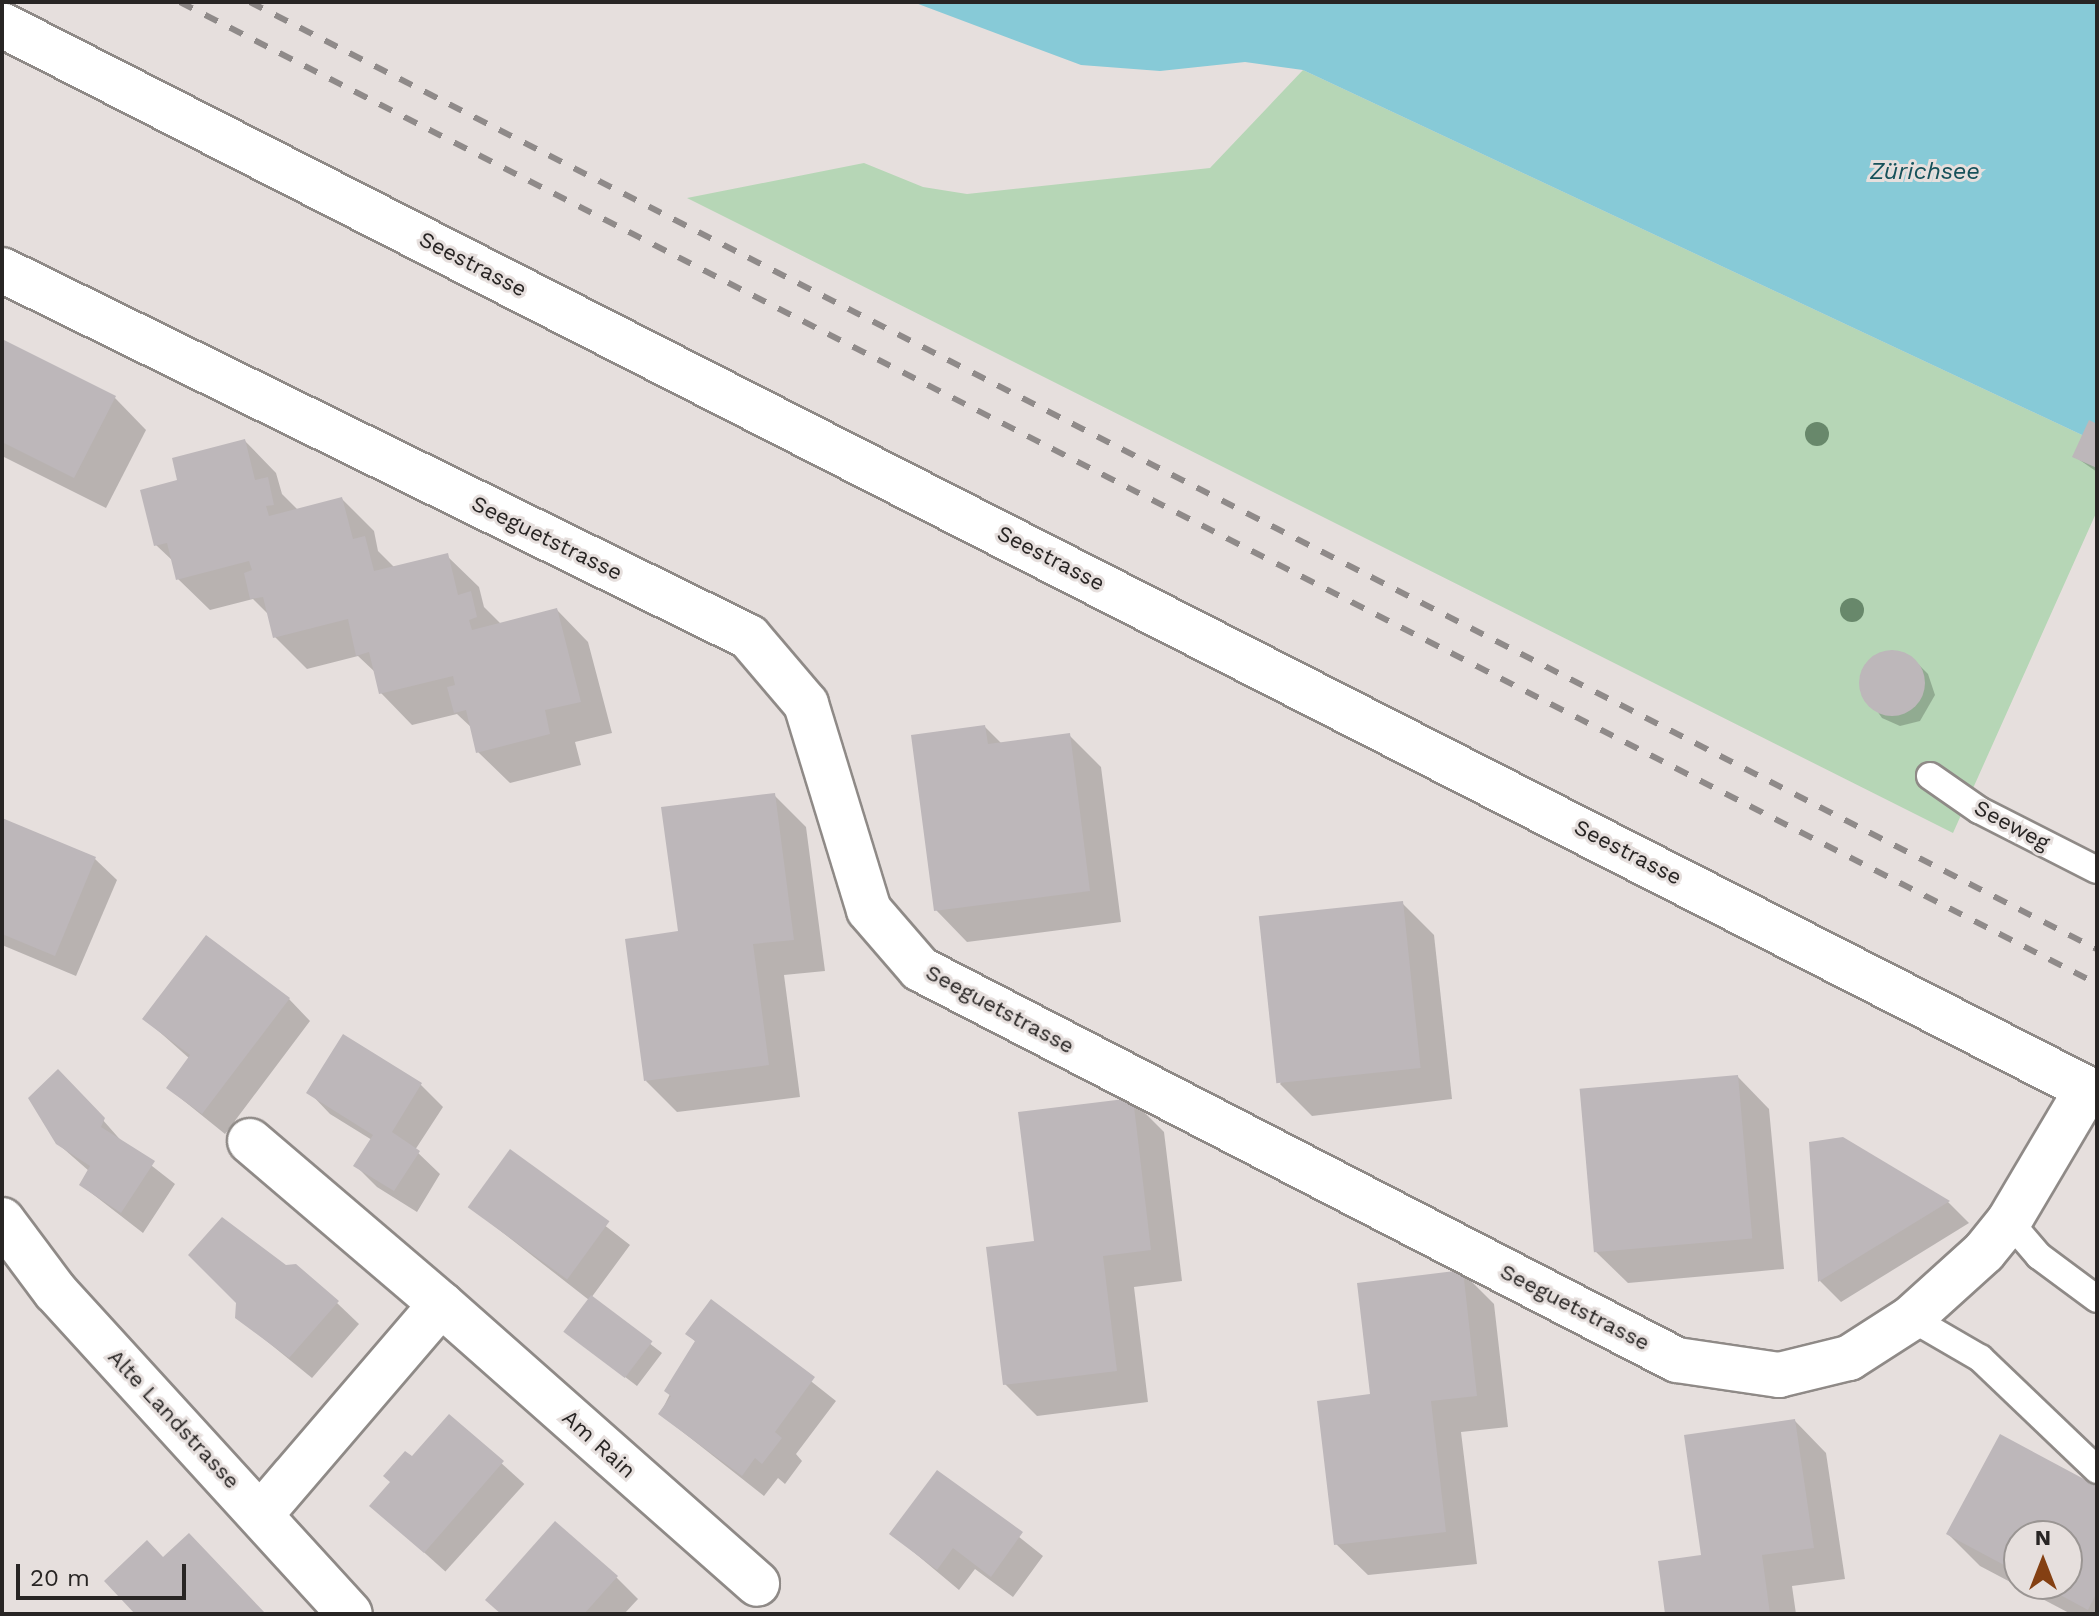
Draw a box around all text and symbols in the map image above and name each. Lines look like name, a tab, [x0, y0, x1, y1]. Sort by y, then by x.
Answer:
water label: Zürichsee	[1870, 158, 1980, 186]
street label: Seestrasse	[415, 226, 531, 302]
street label: Seeguetstrasse	[467, 490, 627, 586]
street label: Seestrasse	[993, 520, 1109, 596]
street label: Seeweg	[1970, 794, 2054, 856]
street label: Seestrasse	[1570, 814, 1686, 890]
street label: Seeguetstrasse	[921, 959, 1079, 1059]
street label: Seeguetstrasse	[1496, 1258, 1654, 1356]
street label: Alte Landstrasse	[103, 1344, 245, 1494]
street label: Am Rain	[557, 1404, 641, 1484]
north arrow	[2003, 1520, 2083, 1600]
text: N	[2035, 1525, 2051, 1550]
scale bar	[20, 1548, 190, 1598]
text: 20 m	[30, 1564, 90, 1592]

